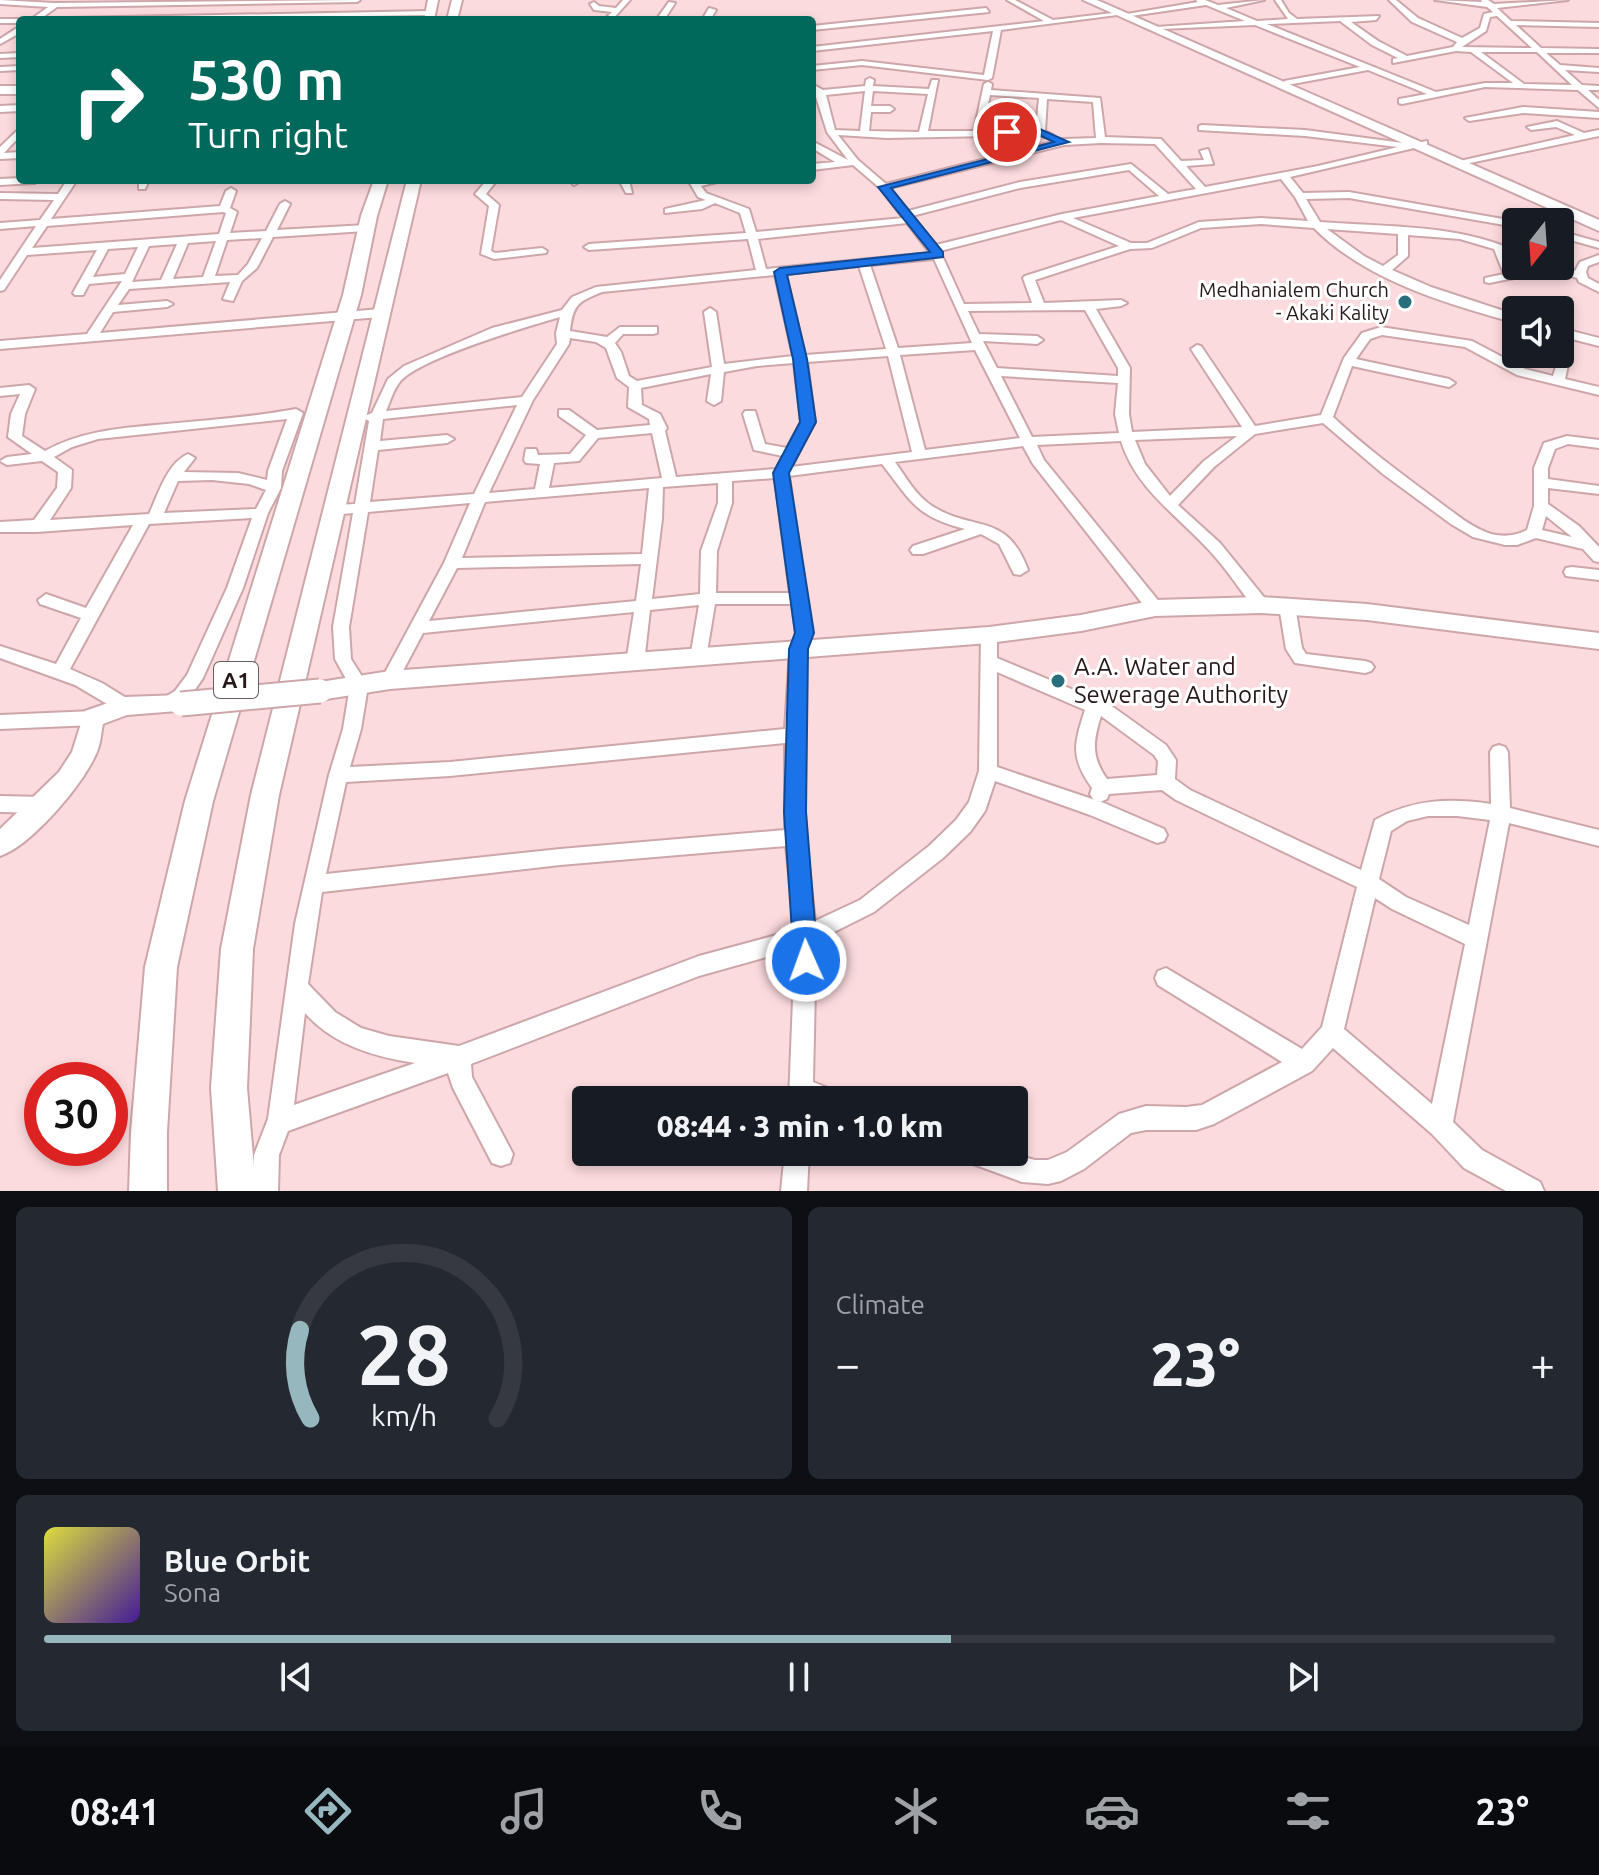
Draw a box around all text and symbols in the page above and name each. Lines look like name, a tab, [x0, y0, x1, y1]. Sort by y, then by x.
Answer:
icon: right	[56, 48, 160, 152]
text: 530 m	[188, 48, 344, 111]
pin	[973, 98, 1041, 166]
icon: arrive	[985, 110, 1029, 154]
text: Turn right	[188, 114, 348, 155]
north arrow	[1502, 208, 1574, 280]
map controls	[1502, 208, 1574, 368]
place label: Medhanialem Church - Akaki Kality	[1199, 278, 1389, 324]
marker: Medhanialem Church - Akaki Kality	[1396, 293, 1414, 311]
button: sound	[1502, 296, 1574, 368]
place label: A.A. Water and Sewerage Authority	[1074, 653, 1288, 708]
road number: A1	[214, 662, 258, 698]
marker: A.A. Water and Sewerage Authority	[1049, 672, 1067, 690]
position arrow	[764, 919, 848, 1003]
speed limit sign: 30	[24, 1062, 128, 1166]
text: 08:44 · 3 min · 1.0 km	[657, 1109, 943, 1143]
text: Climate	[836, 1290, 925, 1319]
text: 28	[357, 1307, 451, 1401]
text: 23°	[1151, 1330, 1240, 1397]
text: −	[836, 1339, 860, 1388]
text: +	[1530, 1339, 1555, 1388]
text: km/h	[371, 1399, 437, 1431]
text: Blue Orbit	[164, 1544, 310, 1578]
text: Sona	[164, 1578, 221, 1607]
icon: previous	[274, 1655, 318, 1699]
icon: pause	[777, 1655, 821, 1699]
icon: next	[1281, 1655, 1325, 1699]
icon: directions	[300, 1783, 356, 1839]
icon: music	[496, 1783, 552, 1839]
icon: phone	[692, 1783, 748, 1839]
icon: climate	[888, 1783, 944, 1839]
icon: car	[1084, 1783, 1140, 1839]
icon: filters	[1280, 1783, 1336, 1839]
text: 08:41	[70, 1791, 160, 1832]
text: 23°	[1476, 1791, 1529, 1832]

